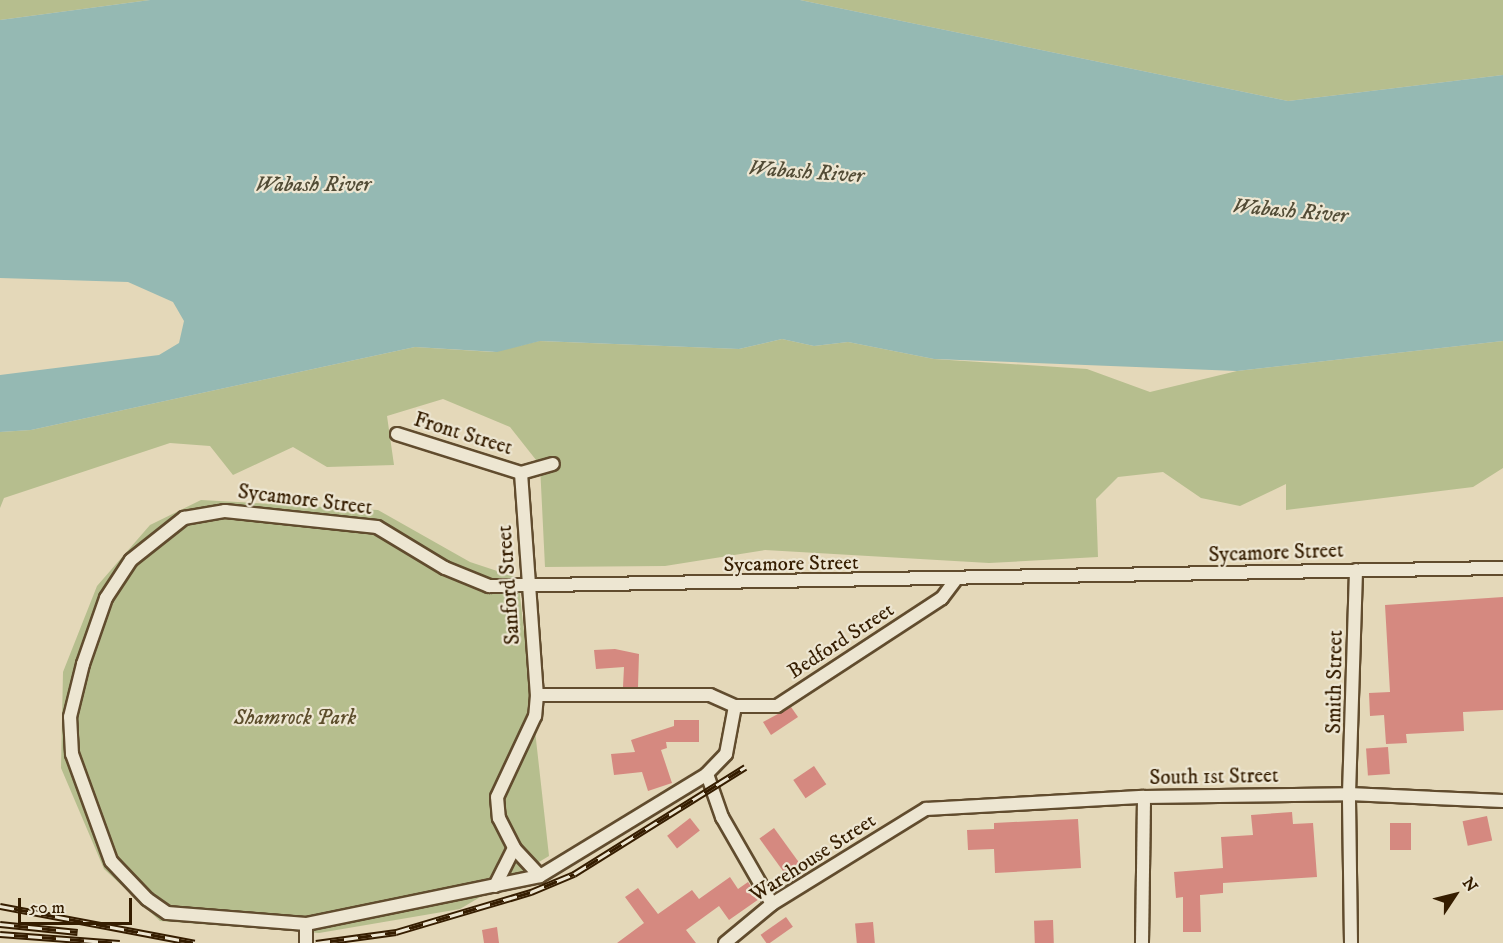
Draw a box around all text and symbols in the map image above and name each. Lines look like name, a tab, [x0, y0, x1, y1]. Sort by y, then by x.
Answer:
water label: Wabash River	[747, 155, 865, 189]
water label: Wabash River	[255, 172, 371, 198]
water label: Wabash River	[1231, 193, 1349, 229]
street label: Front Street	[411, 407, 515, 461]
street label: Sycamore Street	[236, 479, 374, 521]
street label: Sanford Street	[492, 524, 526, 646]
street label: Sycamore Street	[1208, 538, 1344, 568]
street label: Sycamore Street	[723, 550, 859, 578]
street label: Bedford Street	[783, 597, 899, 685]
street label: Smith Street	[1321, 630, 1349, 734]
park label: Shamrock Park	[234, 705, 356, 731]
street label: South 1st Street	[1149, 763, 1279, 791]
street label: Warehouse Street	[746, 808, 880, 908]
north arrow	[1425, 865, 1485, 925]
text: N	[1458, 874, 1482, 896]
scale bar	[21, 886, 135, 924]
text: 50 m	[29, 897, 65, 919]

